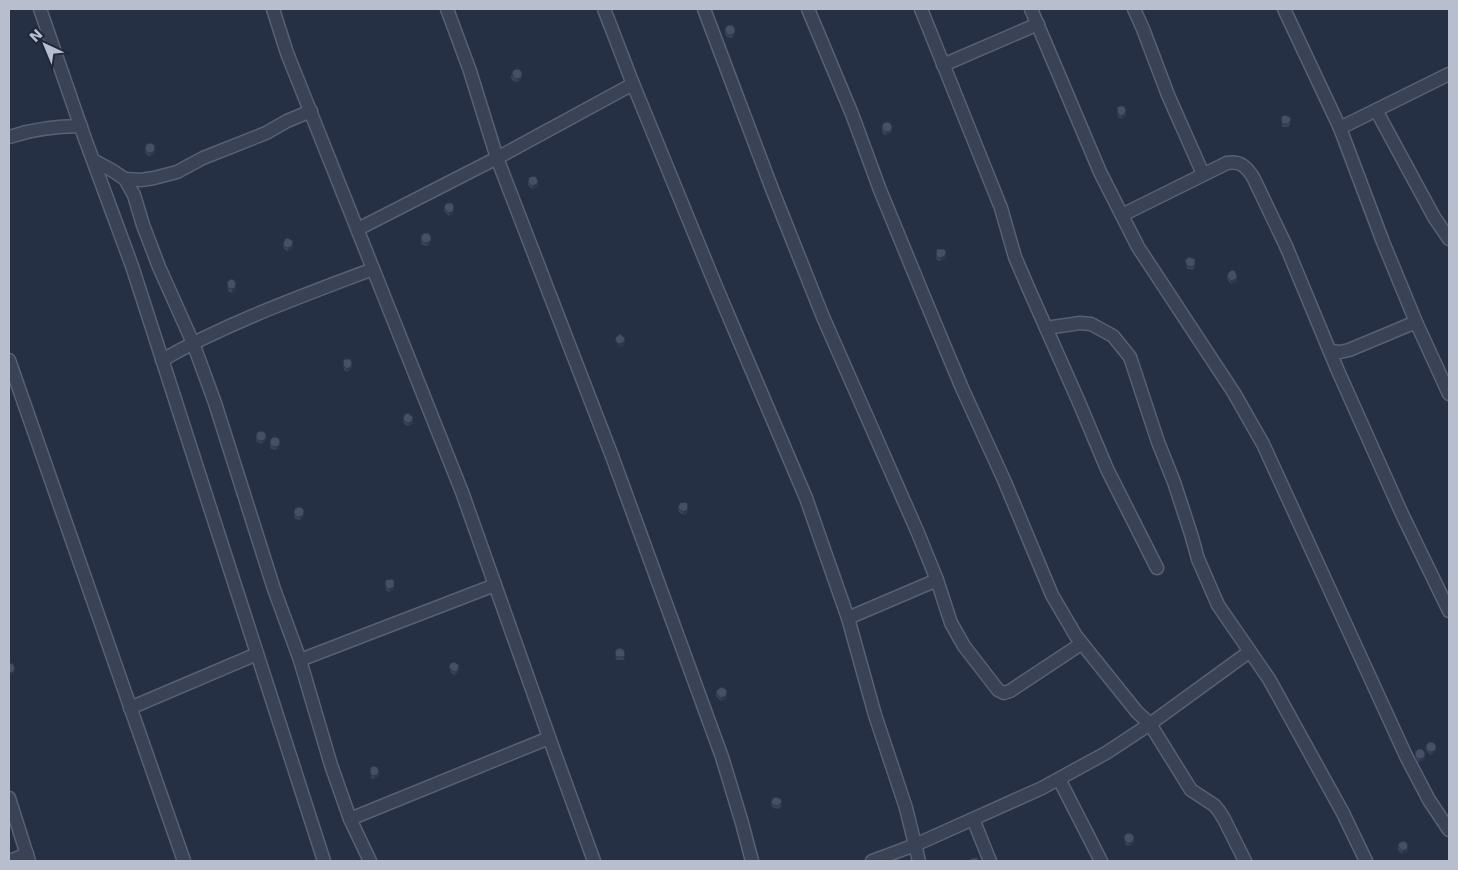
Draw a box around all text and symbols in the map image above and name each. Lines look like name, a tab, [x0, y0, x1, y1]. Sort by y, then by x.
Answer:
north arrow	[20, 20, 70, 70]
text: N	[26, 26, 46, 45]

